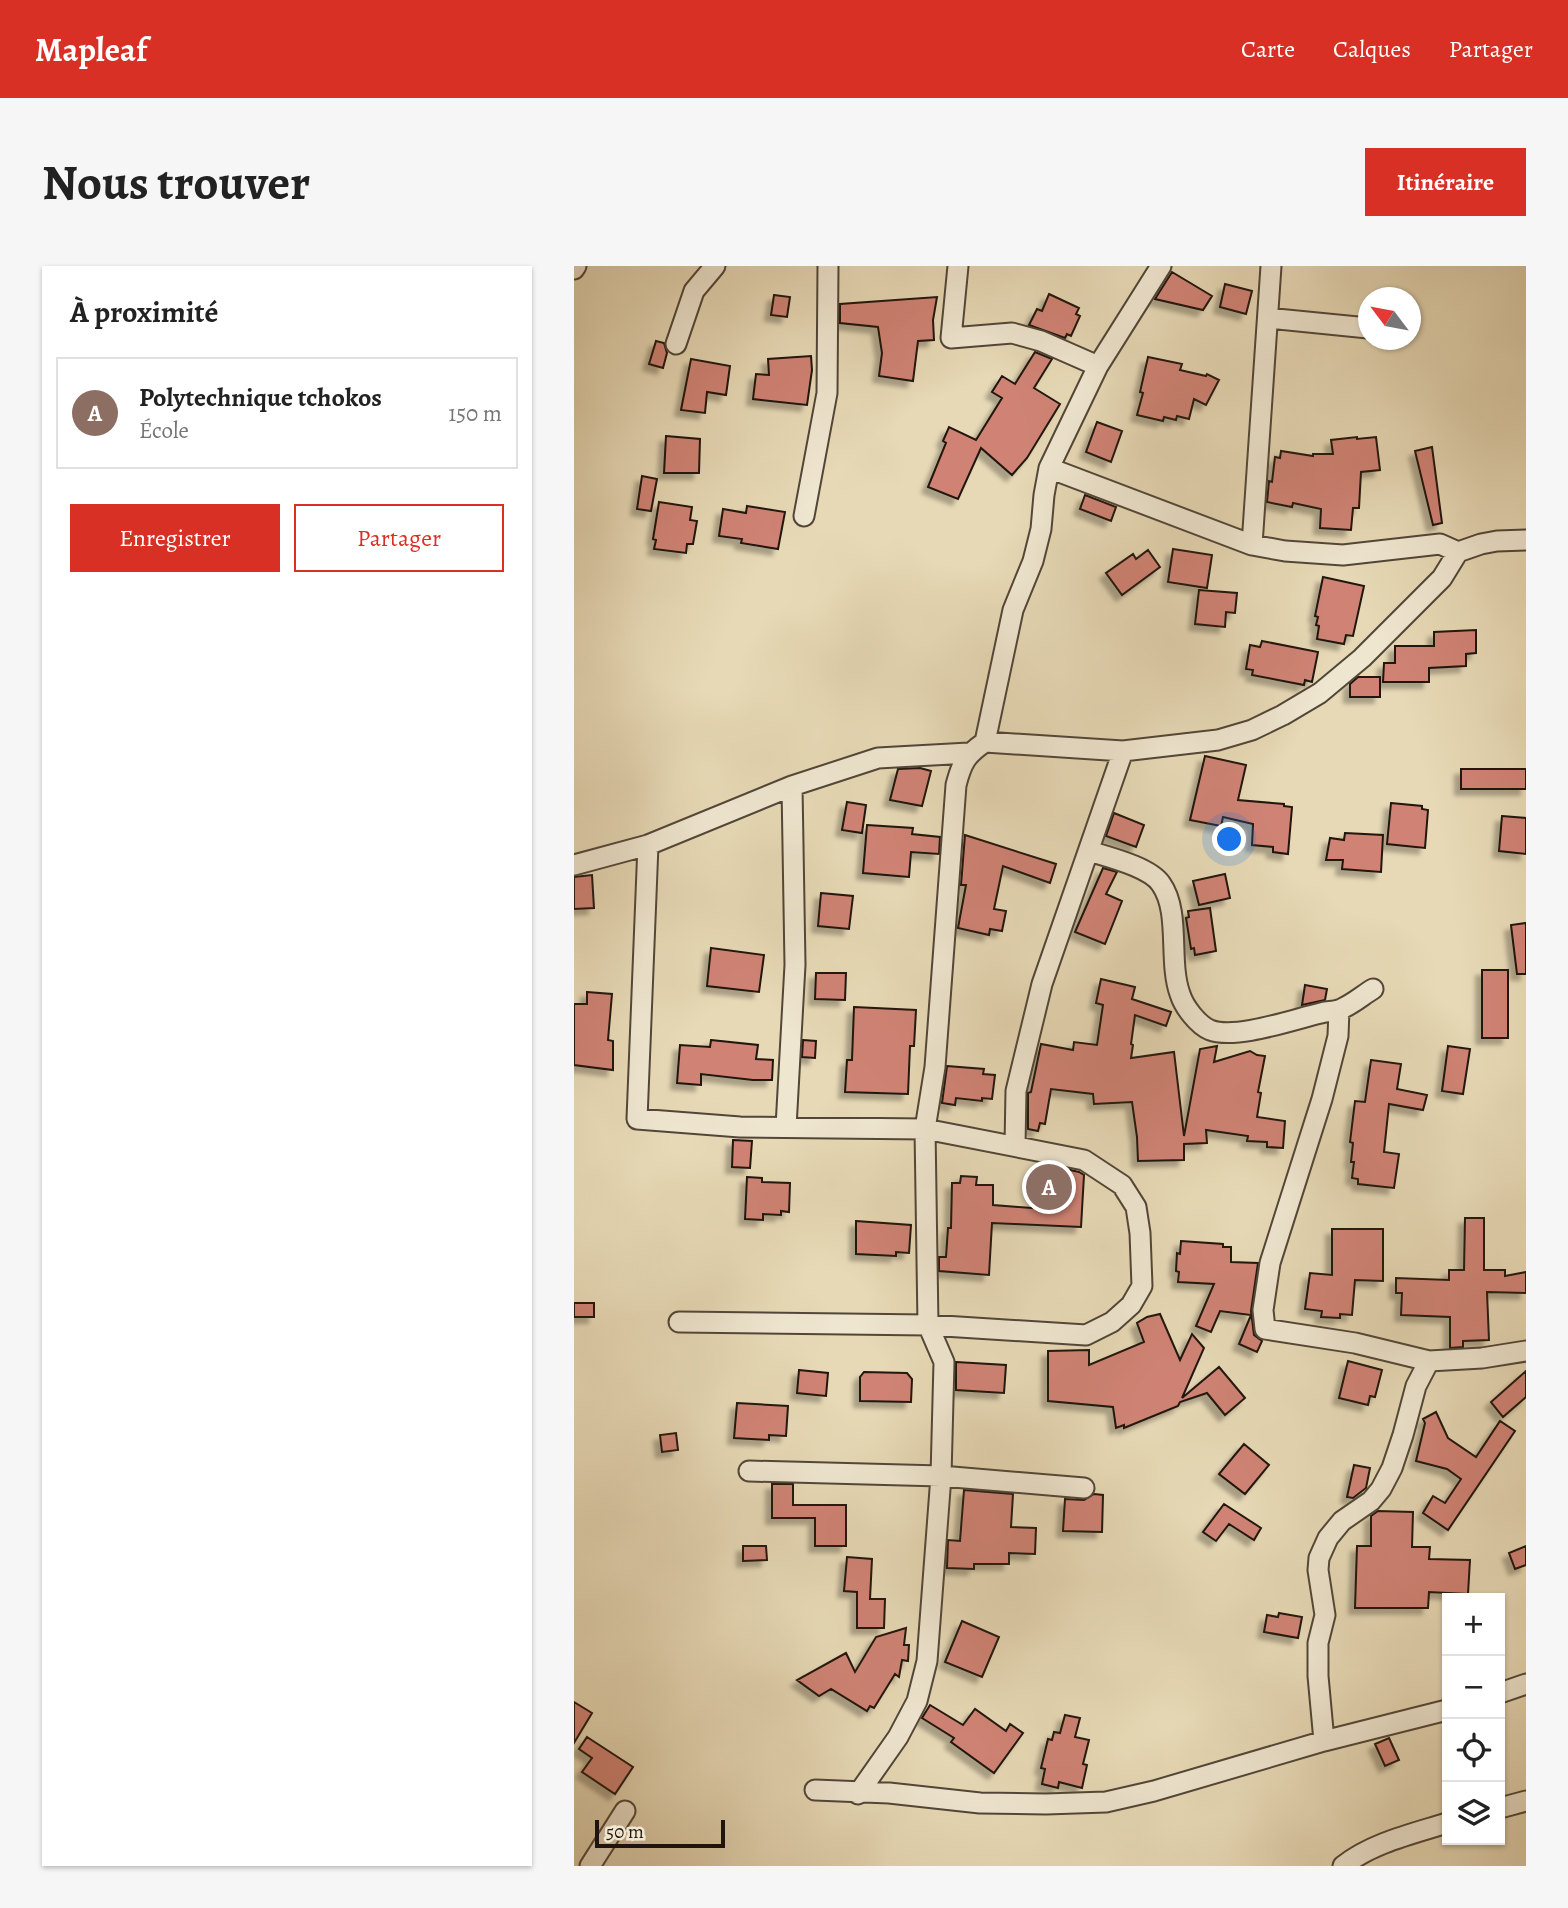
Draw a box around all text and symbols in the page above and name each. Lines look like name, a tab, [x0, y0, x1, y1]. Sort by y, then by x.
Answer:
text: Mapleaf	[35, 27, 147, 72]
text: Carte	[1241, 33, 1295, 65]
text: Calques	[1333, 33, 1411, 65]
text: Partager	[1449, 33, 1533, 65]
button: Itinéraire	[1365, 148, 1526, 216]
text: Nous trouver	[42, 149, 310, 216]
north arrow	[1358, 287, 1421, 350]
text: À proximité	[70, 292, 218, 332]
text: Polytechnique tchokos	[139, 380, 382, 415]
text: A	[88, 398, 102, 429]
text: 150 m	[448, 398, 502, 429]
text: École	[139, 415, 189, 446]
button: Enregistrer	[70, 504, 280, 572]
button: Partager	[294, 504, 504, 572]
your location	[1212, 822, 1246, 856]
pin: A	[1026, 1161, 1072, 1213]
map controls	[1442, 1593, 1505, 1845]
button: +	[1442, 1593, 1505, 1656]
button: −	[1442, 1656, 1505, 1719]
button: locate	[1442, 1719, 1505, 1782]
button: layers	[1442, 1782, 1505, 1845]
scale bar	[595, 1817, 724, 1849]
text: 50 m	[606, 1819, 644, 1845]

